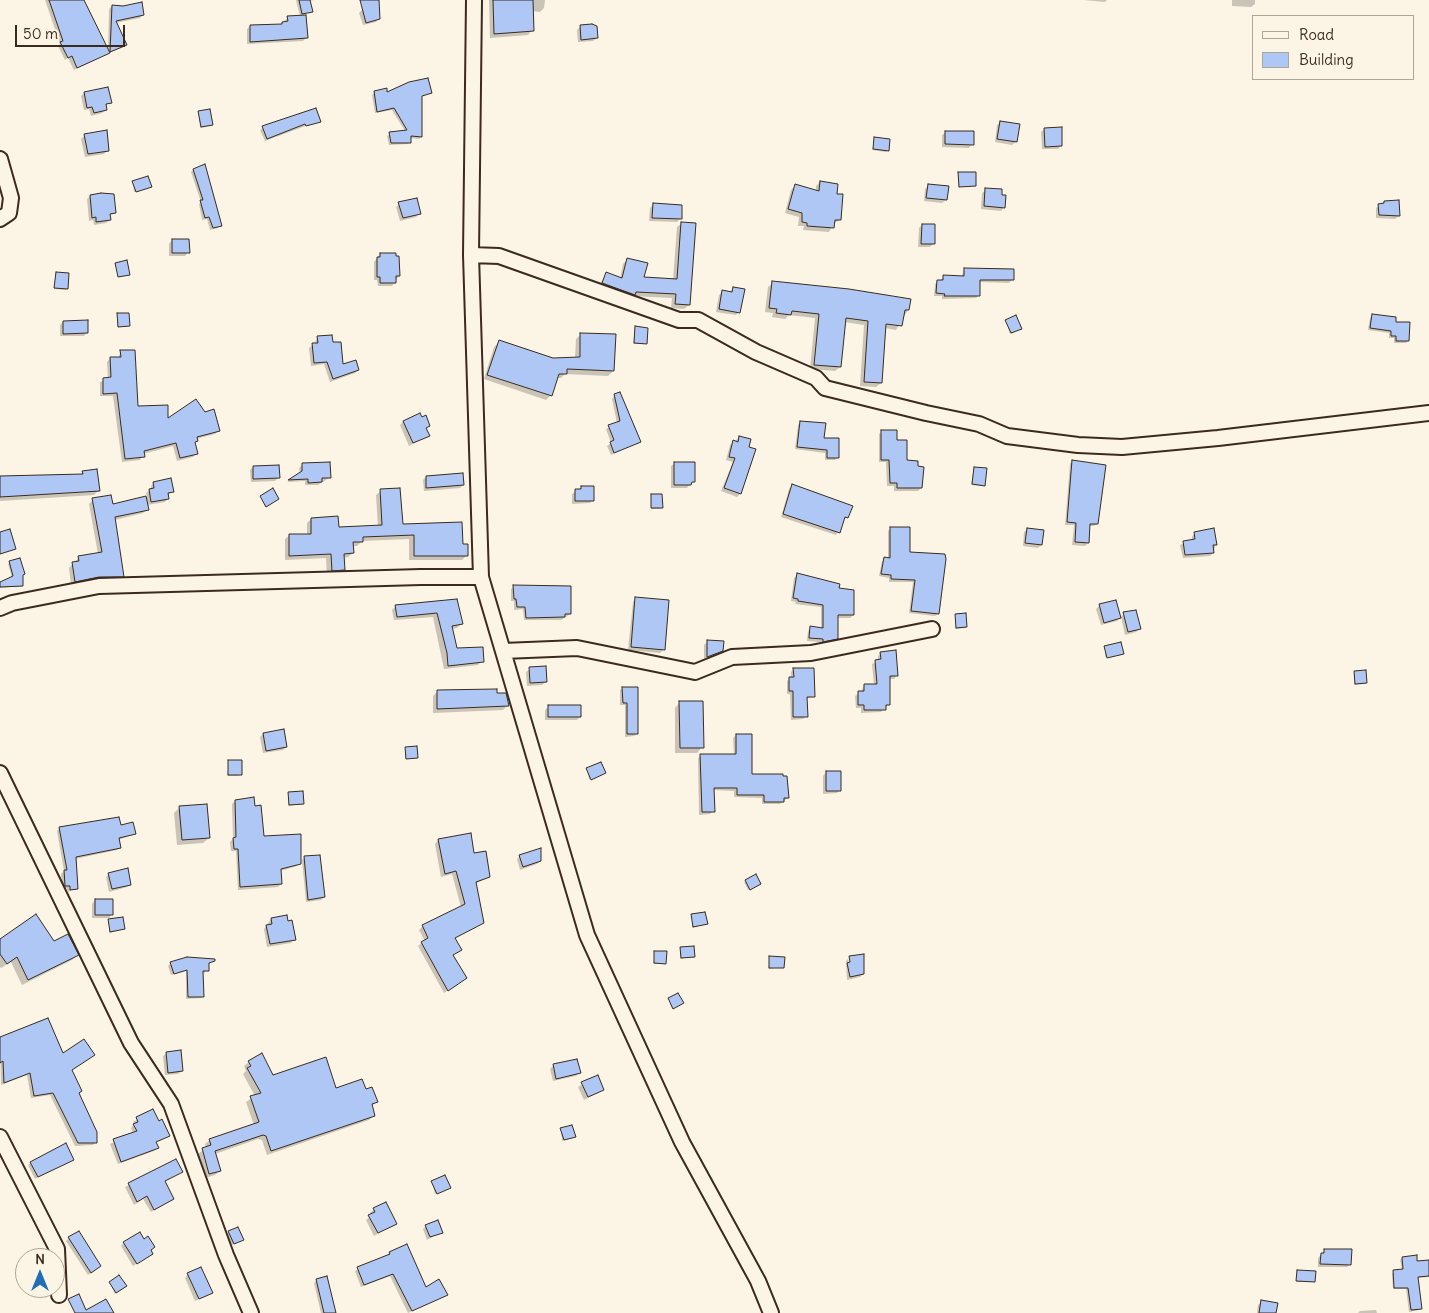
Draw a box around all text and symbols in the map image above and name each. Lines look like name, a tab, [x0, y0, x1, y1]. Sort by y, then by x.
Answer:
scale bar	[18, 15, 128, 47]
legend	[1252, 15, 1414, 80]
text: 50 m	[23, 24, 58, 43]
text: Road	[1299, 25, 1334, 44]
text: Building	[1299, 50, 1354, 69]
north arrow	[15, 1248, 65, 1298]
text: N	[35, 1250, 45, 1268]

